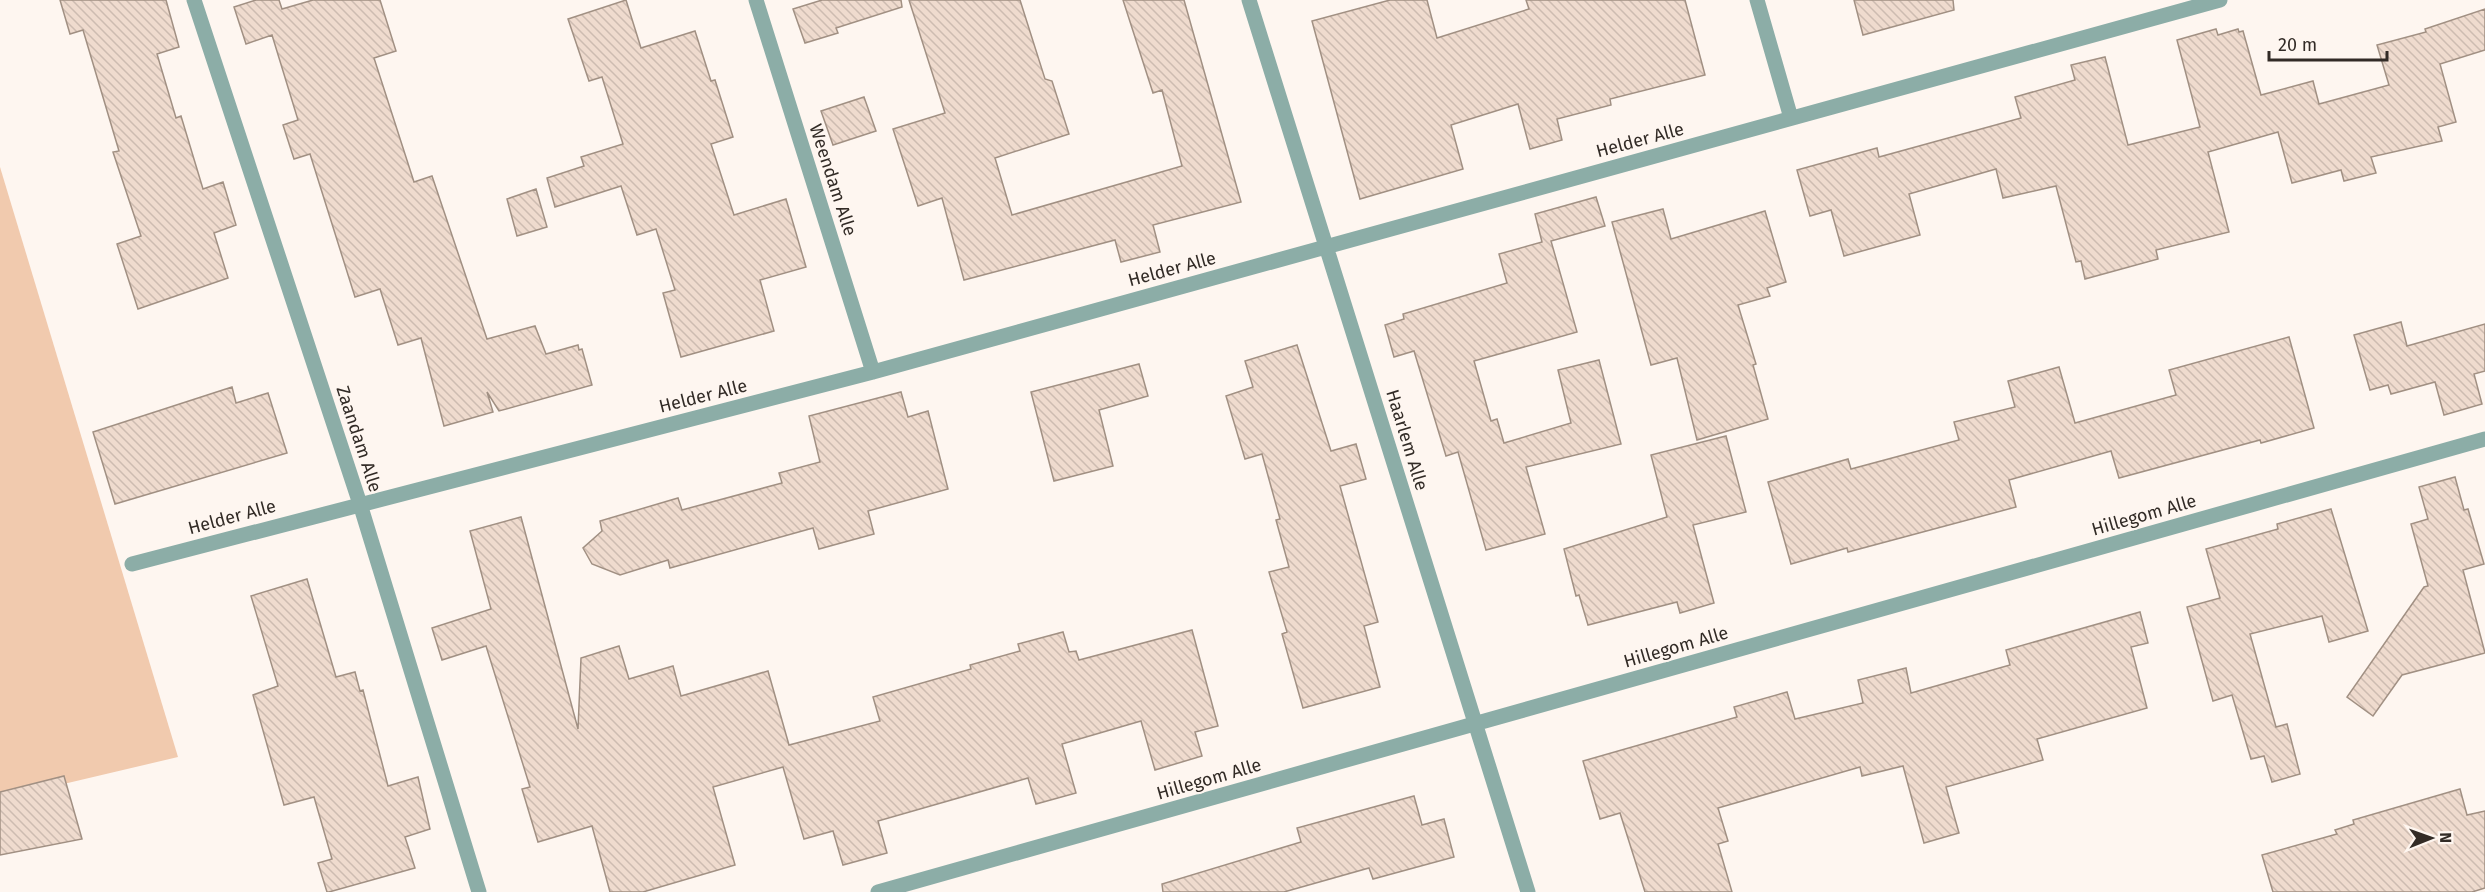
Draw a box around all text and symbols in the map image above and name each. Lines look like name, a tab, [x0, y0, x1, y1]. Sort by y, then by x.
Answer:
scale bar	[2269, 24, 2388, 62]
text: 20 m	[2278, 34, 2317, 56]
street label: Helder Alle	[1594, 118, 1686, 162]
street label: Weendam Alle	[805, 121, 861, 239]
street label: Helder Alle	[1126, 247, 1218, 291]
street label: Helder Alle	[657, 374, 749, 418]
street label: Zaandam Alle	[331, 383, 387, 495]
street label: Haarlem Alle	[1381, 387, 1433, 493]
street label: Hillegom Alle	[2089, 490, 2199, 540]
street label: Helder Alle	[186, 495, 278, 539]
street label: Hillegom Alle	[1621, 622, 1731, 672]
street label: Hillegom Alle	[1154, 754, 1264, 804]
north arrow	[2401, 808, 2461, 868]
text: N	[2436, 832, 2455, 843]

